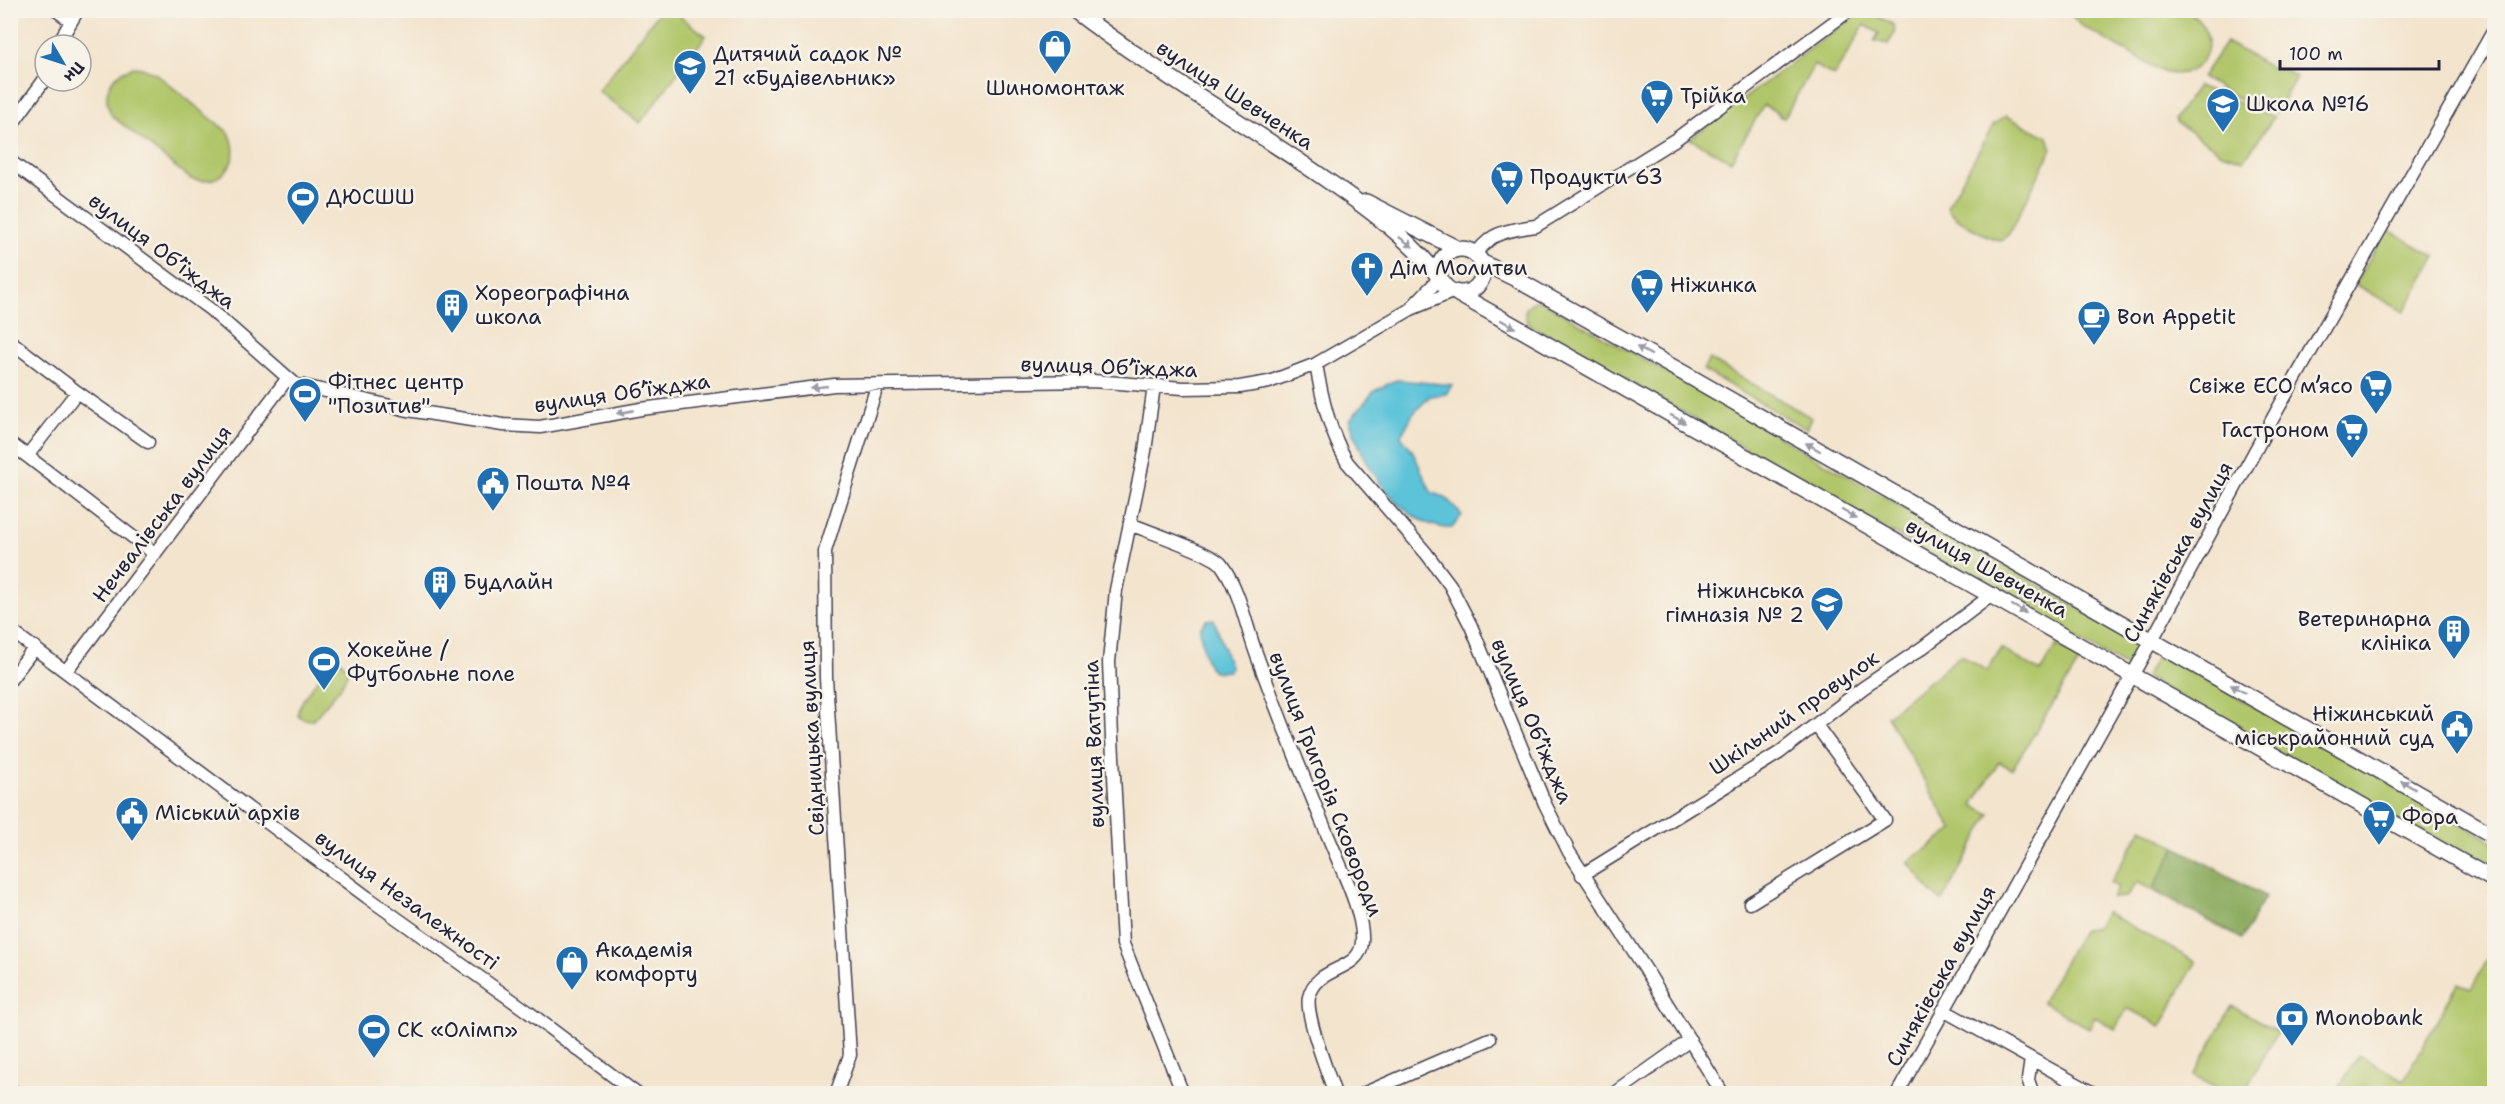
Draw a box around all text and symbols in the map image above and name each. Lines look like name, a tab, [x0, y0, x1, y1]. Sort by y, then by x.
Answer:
shop icon: Шиномонтаж	[1037, 28, 1073, 75]
north arrow	[33, 33, 93, 93]
scale bar	[2280, 33, 2439, 71]
street label: вулиця Шевченка	[1151, 34, 1319, 156]
place label: Дитячий садок № 21 «Будівельник»	[713, 40, 902, 92]
text: 100 m	[2289, 42, 2343, 66]
school or university icon: Дитячий садок № 21 «Будівельник»	[672, 48, 708, 95]
text: Пн	[59, 57, 89, 87]
place label: Шиномонтаж	[986, 74, 1125, 102]
supermarket icon: Трійка	[1639, 78, 1675, 125]
place label: Трійка	[1680, 82, 1746, 110]
school or university icon: Школа №16	[2205, 86, 2241, 133]
place label: Школа №16	[2246, 90, 2369, 118]
supermarket icon: Продукти 63	[1489, 159, 1525, 206]
place label: Продукти 63	[1530, 163, 1663, 191]
sports icon: ДЮСШШ	[285, 179, 321, 226]
place label: ДЮСШШ	[326, 183, 415, 211]
street label: вулиця Обʼїжджа	[83, 186, 241, 316]
one-way arrow	[1399, 235, 1414, 247]
church icon: Дім Молитви	[1349, 250, 1385, 297]
place label: Дім Молитви	[1390, 254, 1528, 282]
supermarket icon: Ніжинка	[1629, 267, 1665, 314]
place label: Ніжинка	[1670, 271, 1757, 299]
place label: Хореографічна школа	[475, 279, 629, 331]
building icon: Хореографічна школа	[434, 287, 470, 334]
cafe icon: Bon Appetit	[2076, 299, 2112, 346]
place label: Bon Appetit	[2117, 303, 2236, 331]
one-way arrow	[1500, 318, 1516, 329]
one-way arrow	[1635, 346, 1652, 356]
street label: вулиця Обʼїжджа	[1020, 350, 1198, 384]
street label: вулиця Обʼїжджа	[532, 367, 712, 419]
place label: Фітнес центр "Позитив"	[328, 368, 464, 420]
supermarket icon: Свіже ECO м’ясо	[2358, 368, 2394, 415]
place label: Свіже ECO м’ясо	[2189, 372, 2353, 400]
sports icon: Фітнес центр "Позитив"	[287, 376, 323, 423]
one-way arrow	[809, 382, 828, 392]
one-way arrow	[616, 408, 635, 417]
supermarket icon: Гастроном	[2334, 412, 2370, 459]
one-way arrow	[1670, 414, 1687, 424]
place label: Гастроном	[2221, 416, 2329, 444]
street label: Нечвалівська вулиця	[86, 419, 238, 609]
one-way arrow	[1804, 442, 1821, 452]
street label: Синяківська вулиця	[2117, 456, 2239, 648]
public building icon: Пошта №4	[475, 465, 511, 512]
place label: Пошта №4	[516, 469, 631, 497]
one-way arrow	[1841, 509, 1858, 519]
street label: вулиця Шевченка	[1901, 512, 2073, 624]
building icon: Будлайн	[422, 564, 458, 611]
place label: Будлайн	[463, 568, 553, 596]
place label: Ніжинська гімназія № 2	[1666, 577, 1804, 629]
school or university icon: Ніжинська гімназія № 2	[1809, 585, 1845, 632]
one-way arrow	[2011, 604, 2028, 614]
place label: Ветеринарна клініка	[2298, 605, 2431, 657]
building icon: Ветеринарна клініка	[2436, 613, 2472, 660]
street label: вулиця Обʼїжджа	[1484, 634, 1580, 808]
place label: Хокейне / Футбольне поле	[347, 636, 515, 688]
street label: Свідницька вулиця	[793, 639, 831, 837]
sports icon: Хокейне / Футбольне поле	[306, 644, 342, 691]
street label: Шкільний провулок	[1704, 644, 1884, 782]
street label: вулиця Григорія Сковороди	[1262, 647, 1390, 921]
street label: вулиця Ватутіна	[1077, 659, 1111, 829]
one-way arrow	[2229, 684, 2246, 694]
place label: Ніжинський міськрайонний суд	[2234, 700, 2434, 752]
public building icon: Ніжинський міськрайонний суд	[2439, 708, 2475, 755]
one-way arrow	[2400, 780, 2416, 791]
public building icon: Міський архів	[114, 795, 150, 842]
place label: Міський архів	[155, 799, 300, 827]
supermarket icon: Фора	[2361, 799, 2397, 846]
place label: Фора	[2402, 803, 2458, 831]
street label: вулиця Незалежності	[309, 824, 505, 976]
street label: Синяківська вулиця	[1880, 880, 2002, 1072]
place label: Академія комфорту	[595, 936, 698, 988]
shop icon: Академія комфорту	[554, 944, 590, 991]
bank icon: Monobank	[2274, 1000, 2310, 1047]
place label: Monobank	[2315, 1004, 2423, 1032]
sports icon: СК «Олімп»	[356, 1012, 392, 1059]
place label: СК «Олімп»	[397, 1016, 518, 1044]

